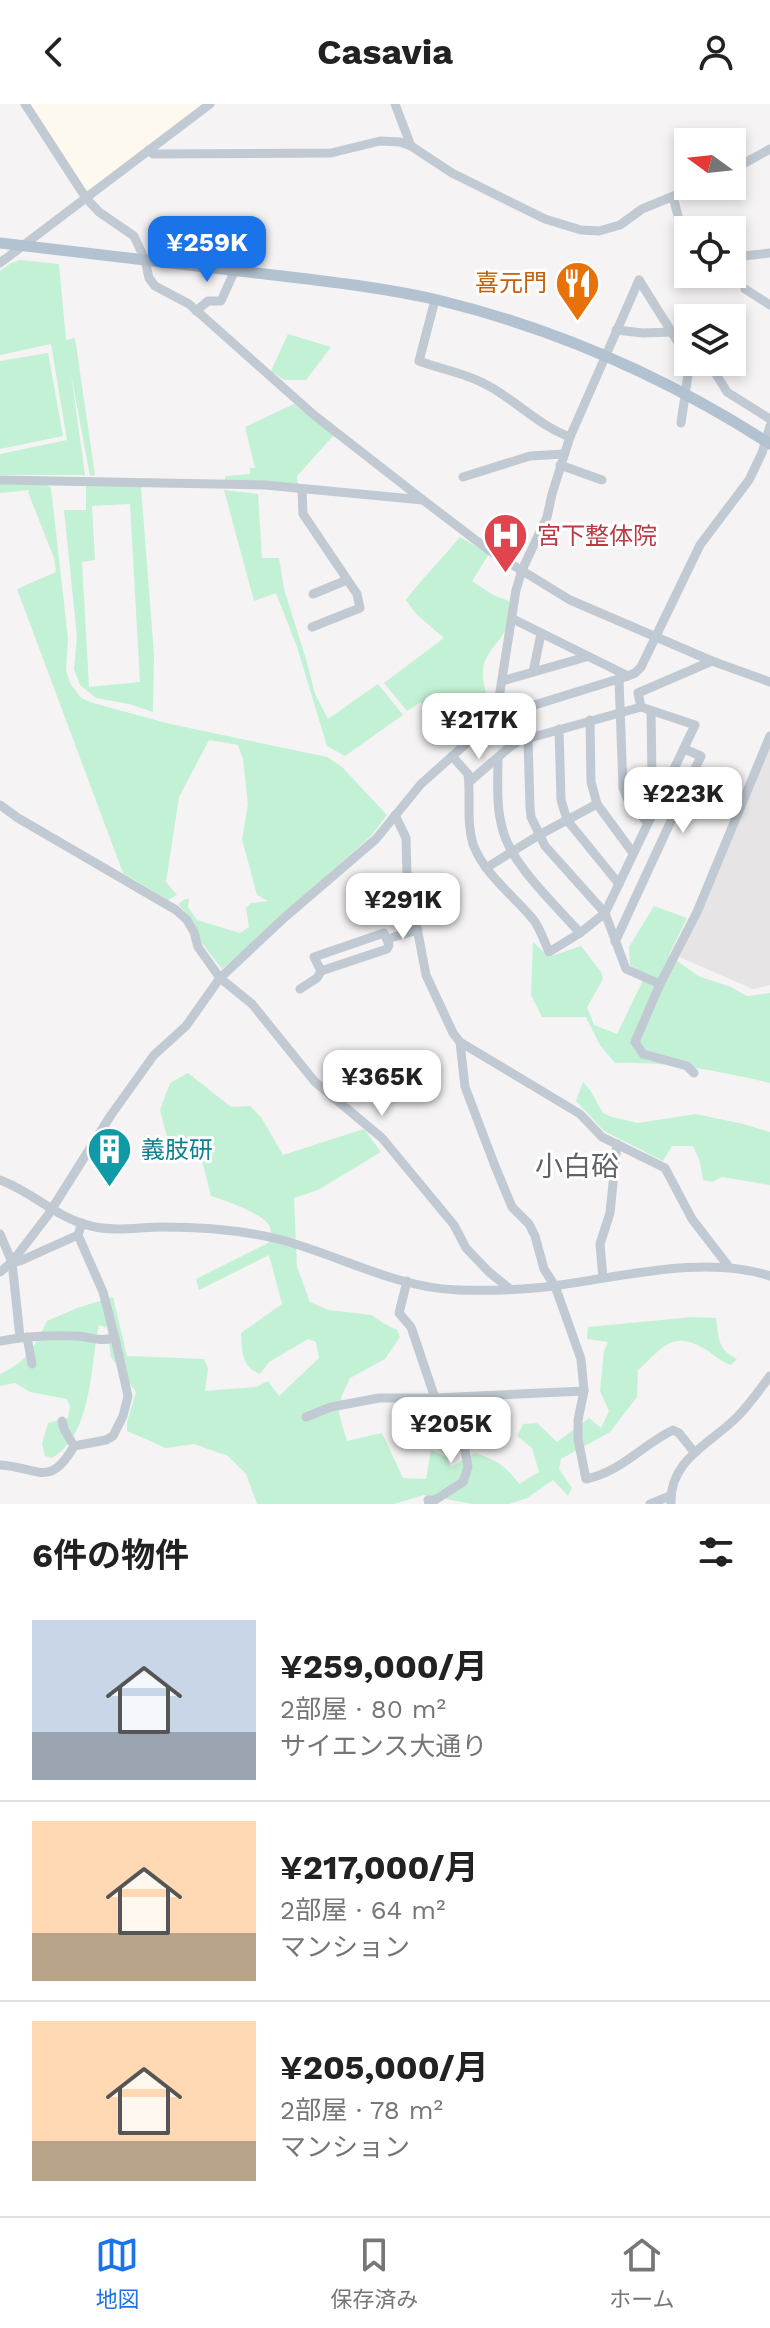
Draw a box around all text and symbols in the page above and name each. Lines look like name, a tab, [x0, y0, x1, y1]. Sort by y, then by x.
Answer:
icon: back	[32, 30, 76, 74]
icon: person	[694, 30, 738, 74]
text: Casavia	[317, 31, 453, 73]
north arrow	[674, 128, 746, 200]
map controls	[674, 128, 746, 376]
pin: ¥259K	[151, 216, 263, 284]
button: locate	[674, 216, 746, 288]
text: ¥259K	[166, 227, 248, 257]
restaurant icon: 喜元門	[554, 259, 602, 322]
place label: 喜元門	[475, 269, 547, 297]
button: layers	[674, 304, 746, 376]
hospital icon: 宮下整体院	[482, 512, 530, 575]
place label: 宮下整体院	[537, 522, 657, 550]
pin: ¥217K	[423, 693, 535, 761]
text: ¥217K	[440, 704, 518, 734]
pin: ¥223K	[627, 767, 739, 835]
text: ¥223K	[642, 778, 724, 808]
pin: ¥291K	[347, 873, 459, 941]
text: ¥291K	[364, 884, 442, 914]
pin: ¥365K	[326, 1050, 438, 1118]
text: ¥365K	[341, 1061, 423, 1091]
building icon: 義肢研	[86, 1126, 134, 1189]
place label: 義肢研	[141, 1136, 213, 1164]
district label: 小白硲	[535, 1150, 619, 1183]
pin: ¥205K	[395, 1397, 507, 1465]
text: ¥205K	[410, 1408, 492, 1438]
icon: filters	[694, 1530, 738, 1574]
text: 6件の物件	[32, 1535, 189, 1575]
text: ¥259,000/月	[280, 1646, 488, 1686]
icon: home	[96, 1652, 192, 1748]
text: 2部屋 · 80 m²	[280, 1694, 446, 1724]
text: サイエンス大通り	[280, 1731, 487, 1761]
text: ¥217,000/月	[280, 1847, 479, 1887]
icon: home	[96, 1853, 192, 1949]
text: 2部屋 · 64 m²	[280, 1895, 446, 1925]
text: マンション	[280, 1932, 410, 1962]
text: ¥205,000/月	[280, 2047, 489, 2087]
icon: home	[96, 2053, 192, 2149]
text: 2部屋 · 78 m²	[280, 2095, 443, 2125]
text: マンション	[280, 2132, 410, 2162]
tab: 地図	[95, 2233, 139, 2313]
tab: 保存済み	[330, 2233, 418, 2313]
tab: ホーム	[609, 2233, 675, 2313]

